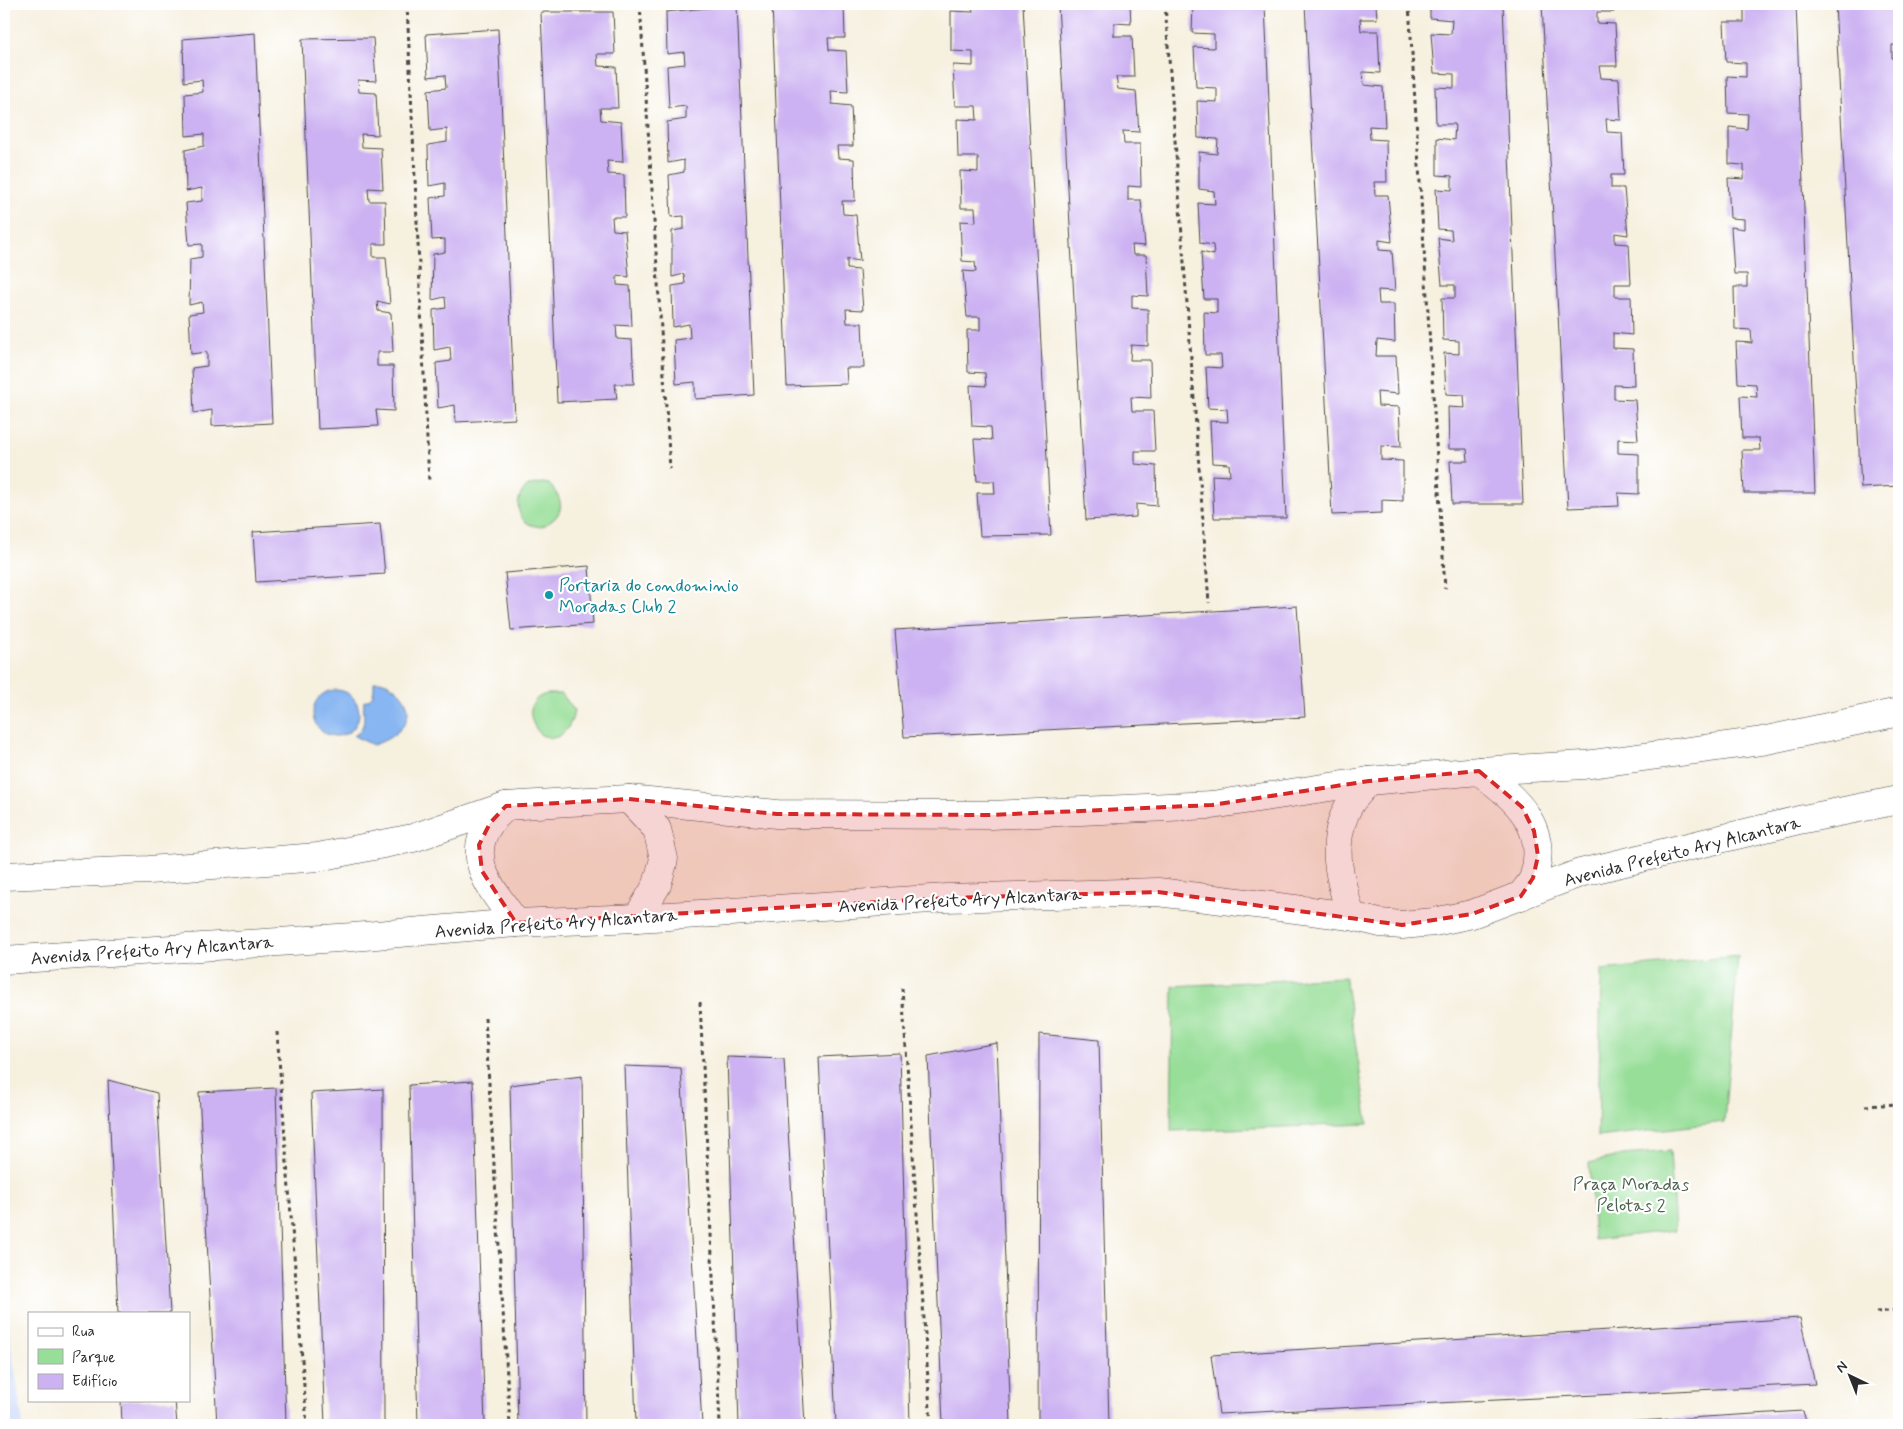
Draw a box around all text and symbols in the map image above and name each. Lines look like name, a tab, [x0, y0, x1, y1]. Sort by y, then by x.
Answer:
place label: Portaria do condominio Moradas Club 2	[559, 574, 739, 619]
marker: Portaria do condominio Moradas Club 2	[543, 589, 555, 601]
street label: Avenida Prefeito Ary Alcantara	[1561, 811, 1803, 893]
street label: Avenida Prefeito Ary Alcantara	[838, 883, 1082, 919]
street label: Avenida Prefeito Ary Alcantara	[434, 904, 678, 944]
street label: Avenida Prefeito Ary Alcantara	[30, 931, 274, 971]
park label: Praça Moradas Pelotas 2	[1573, 1173, 1689, 1218]
legend	[28, 1312, 190, 1402]
text: Rua	[72, 1322, 95, 1342]
text: Parque	[72, 1348, 115, 1368]
north arrow	[1826, 1352, 1876, 1402]
text: N	[1832, 1357, 1851, 1377]
text: Edifício	[72, 1372, 117, 1392]

